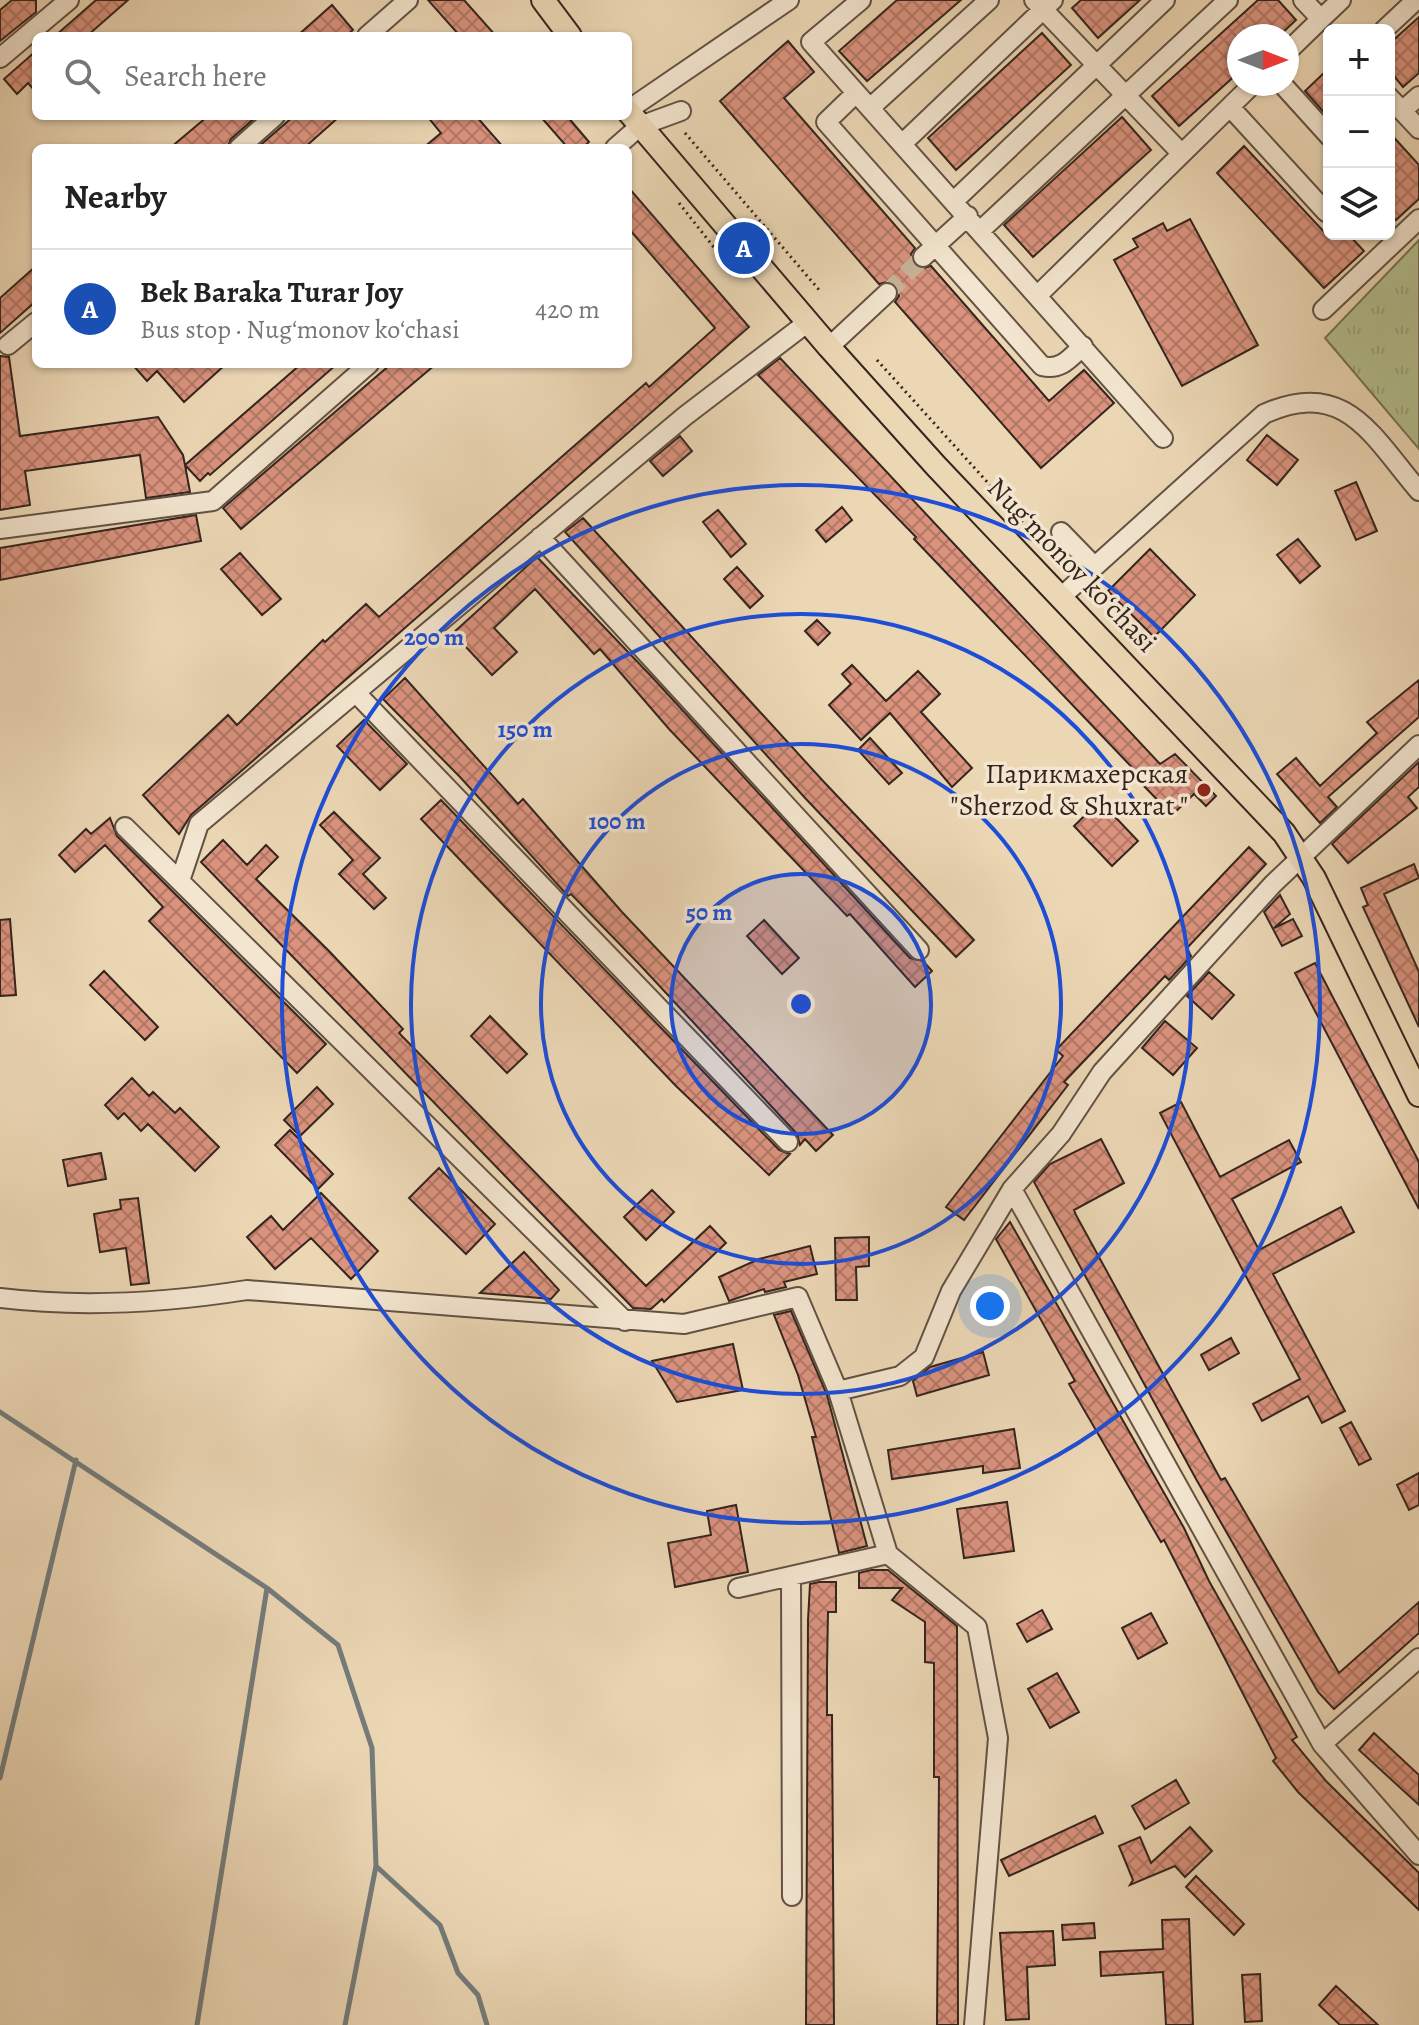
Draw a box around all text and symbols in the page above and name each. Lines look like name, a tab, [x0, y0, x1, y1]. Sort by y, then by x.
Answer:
north arrow	[1227, 24, 1299, 96]
map controls	[1323, 24, 1395, 240]
button: +	[1323, 24, 1395, 96]
search box	[32, 32, 632, 120]
icon: search	[60, 54, 104, 98]
text: Search here	[124, 56, 267, 96]
button: −	[1323, 96, 1395, 168]
button: layers	[1323, 168, 1395, 240]
text: Nearby	[64, 173, 167, 220]
pin: A	[718, 218, 770, 278]
text: Bek Baraka Turar Joy	[140, 272, 403, 312]
text: A	[82, 292, 98, 327]
text: 420 m	[535, 292, 600, 327]
text: Bus stop · Nugʻmonov koʻchasi	[140, 312, 460, 347]
street label: Nugʻmonov koʻchasi	[979, 469, 1165, 661]
text: 200 m	[404, 621, 464, 653]
text: 150 m	[497, 713, 553, 745]
place label: Парикмахерская "Sherzod & Shuxrat "	[950, 755, 1188, 825]
marker: Парикмахерская "Sherzod & Shuxrat "	[1195, 781, 1213, 799]
text: 100 m	[588, 805, 646, 837]
text: 50 m	[686, 896, 732, 928]
centre of rings	[787, 990, 815, 1018]
your location	[970, 1286, 1010, 1326]

